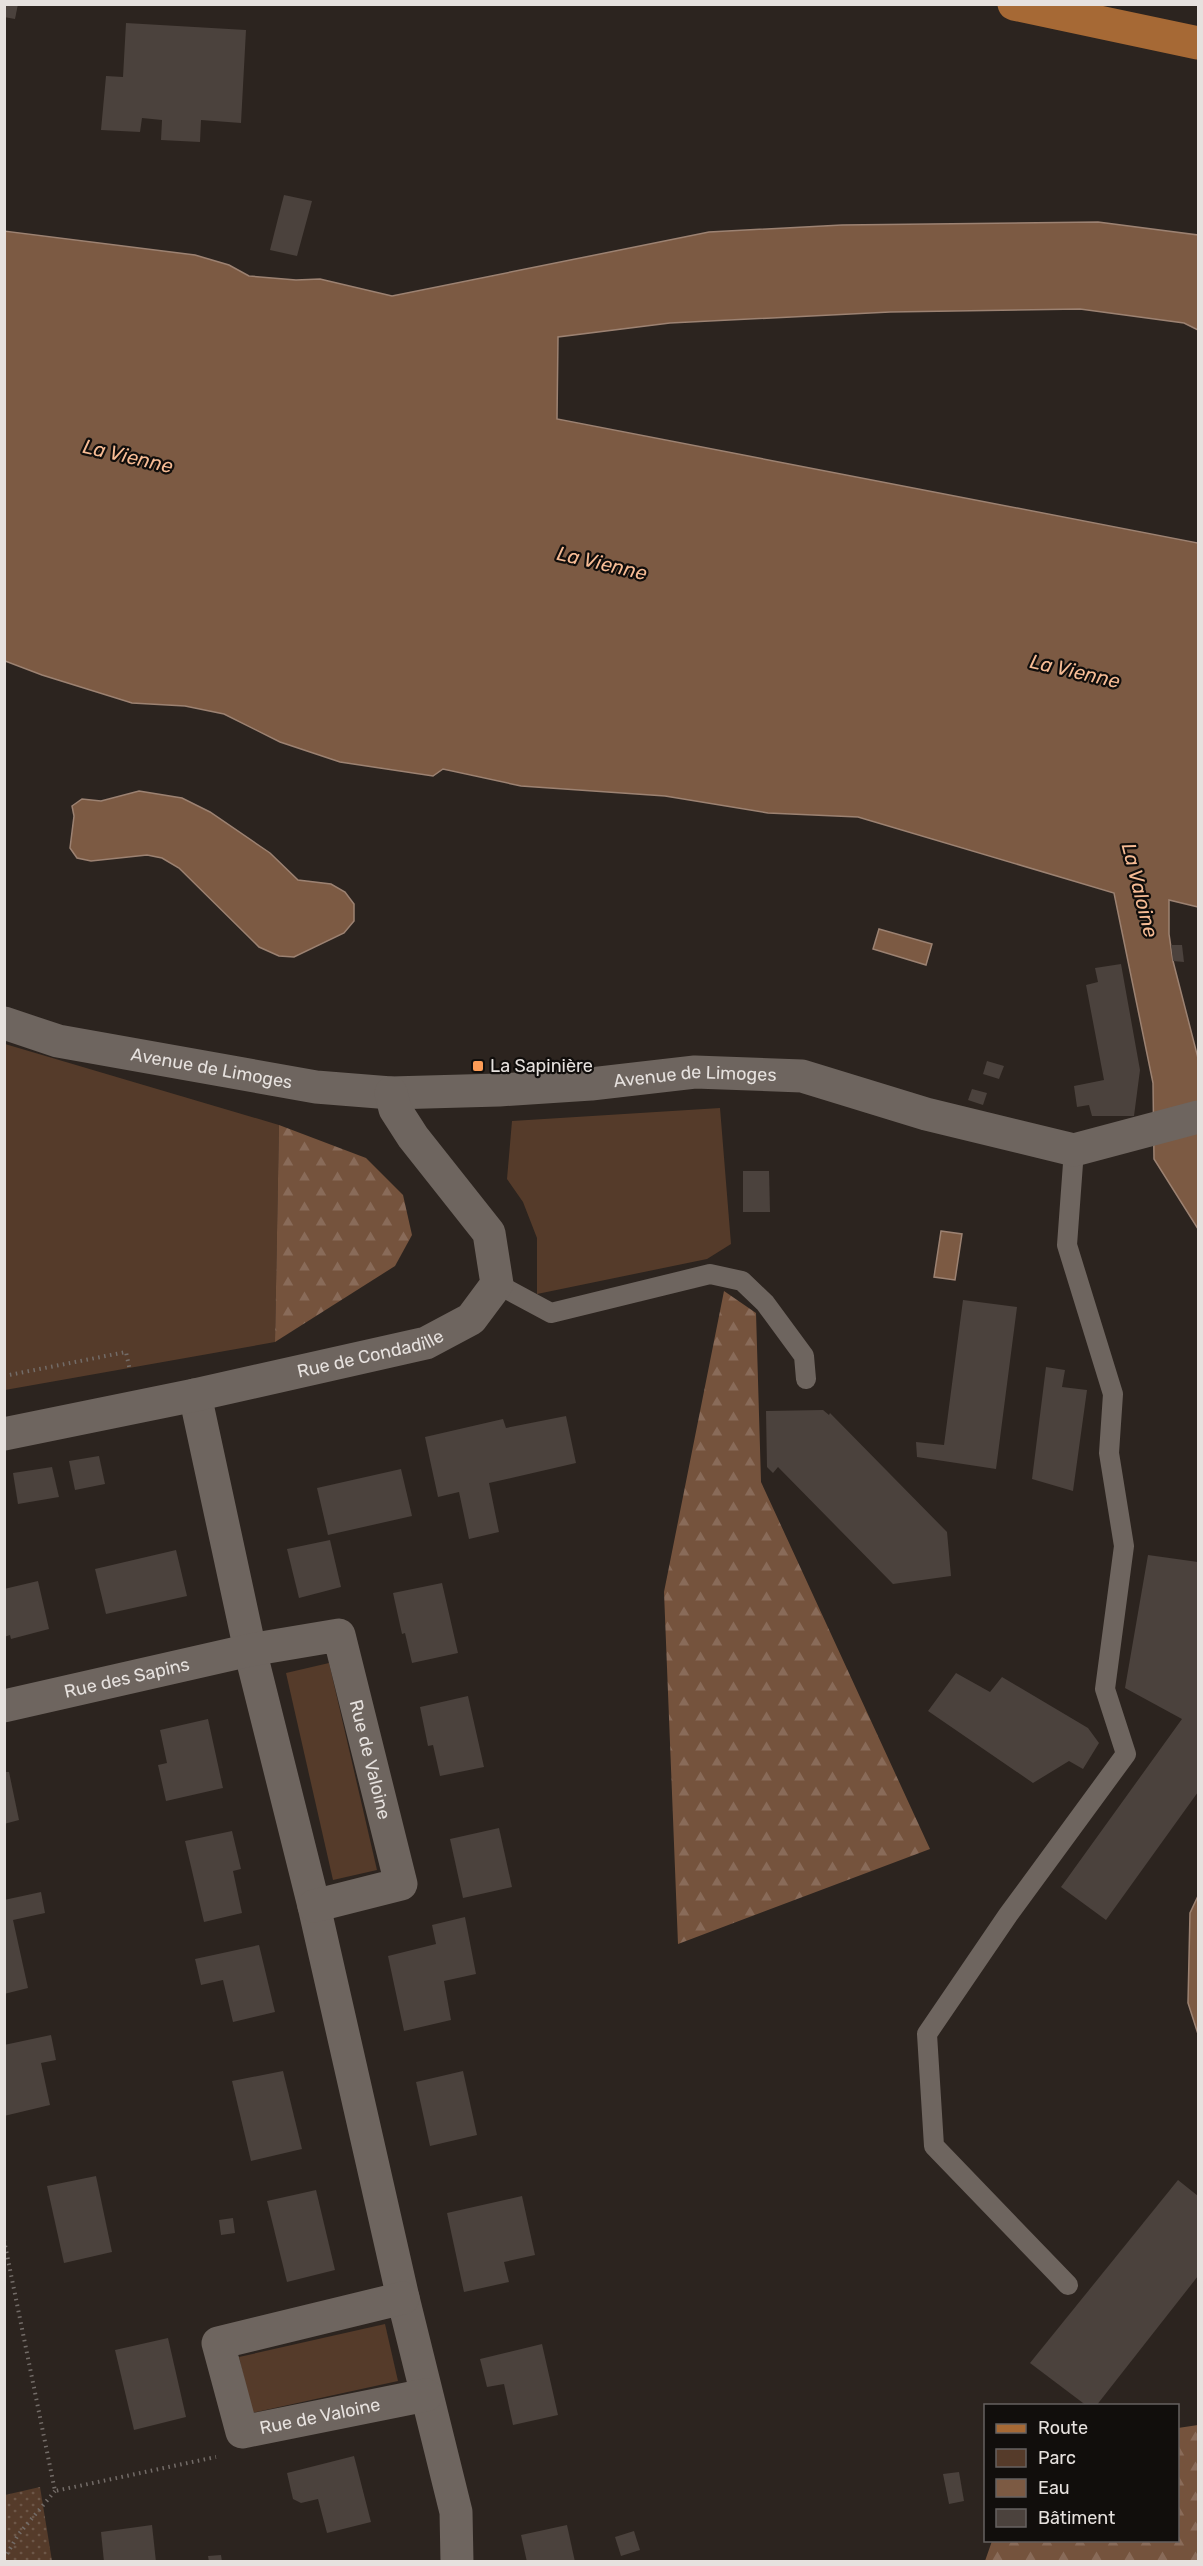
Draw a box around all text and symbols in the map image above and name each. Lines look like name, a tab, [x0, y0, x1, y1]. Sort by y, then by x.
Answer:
water label: La Vienne	[81, 434, 175, 478]
water label: La Vienne	[555, 541, 649, 585]
water label: La Vienne	[1028, 649, 1122, 693]
water label: La Valoine	[1117, 840, 1163, 940]
street label: Avenue de Limoges	[129, 1043, 294, 1094]
place label: La Sapinière	[490, 1055, 593, 1077]
marker: La Sapinière	[471, 1059, 485, 1073]
street label: Avenue de Limoges	[612, 1061, 777, 1092]
street label: Rue de Condadille	[295, 1325, 447, 1383]
street label: Rue des Sapins	[62, 1653, 192, 1703]
street label: Rue de Valoine	[345, 1697, 396, 1822]
street label: Rue de Valoine	[258, 2393, 382, 2439]
legend	[984, 2404, 1179, 2542]
text: Route	[1038, 2417, 1088, 2439]
text: Parc	[1038, 2447, 1076, 2469]
text: Eau	[1038, 2477, 1070, 2499]
text: Bâtiment	[1038, 2507, 1115, 2529]

